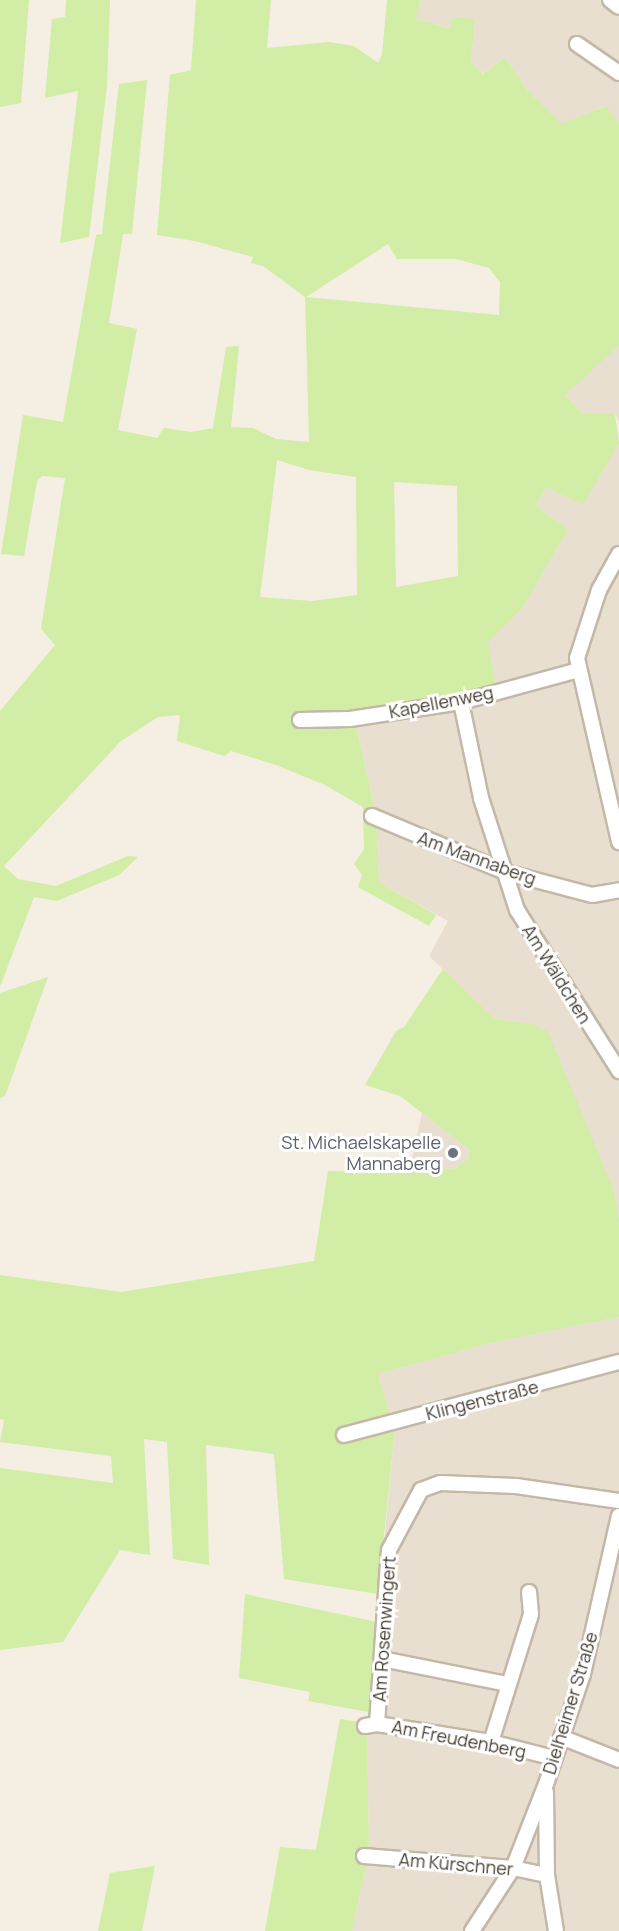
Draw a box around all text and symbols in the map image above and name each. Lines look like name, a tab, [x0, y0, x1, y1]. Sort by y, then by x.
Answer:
street label: Kapellenweg	[387, 681, 495, 723]
street label: Am Mannaberg	[415, 827, 539, 889]
street label: Am Wäldchen	[518, 920, 596, 1028]
place label: St. Michaelskapelle Mannaberg	[281, 1132, 441, 1174]
marker: St. Michaelskapelle Mannaberg	[446, 1146, 460, 1160]
street label: Klingenstraße	[423, 1376, 541, 1424]
street label: Am Rosenwingert	[368, 1555, 400, 1703]
street label: Dielheimer Straße	[538, 1629, 602, 1777]
street label: Am Freudenberg	[390, 1715, 528, 1763]
street label: Am Kürschner	[398, 1848, 514, 1880]

